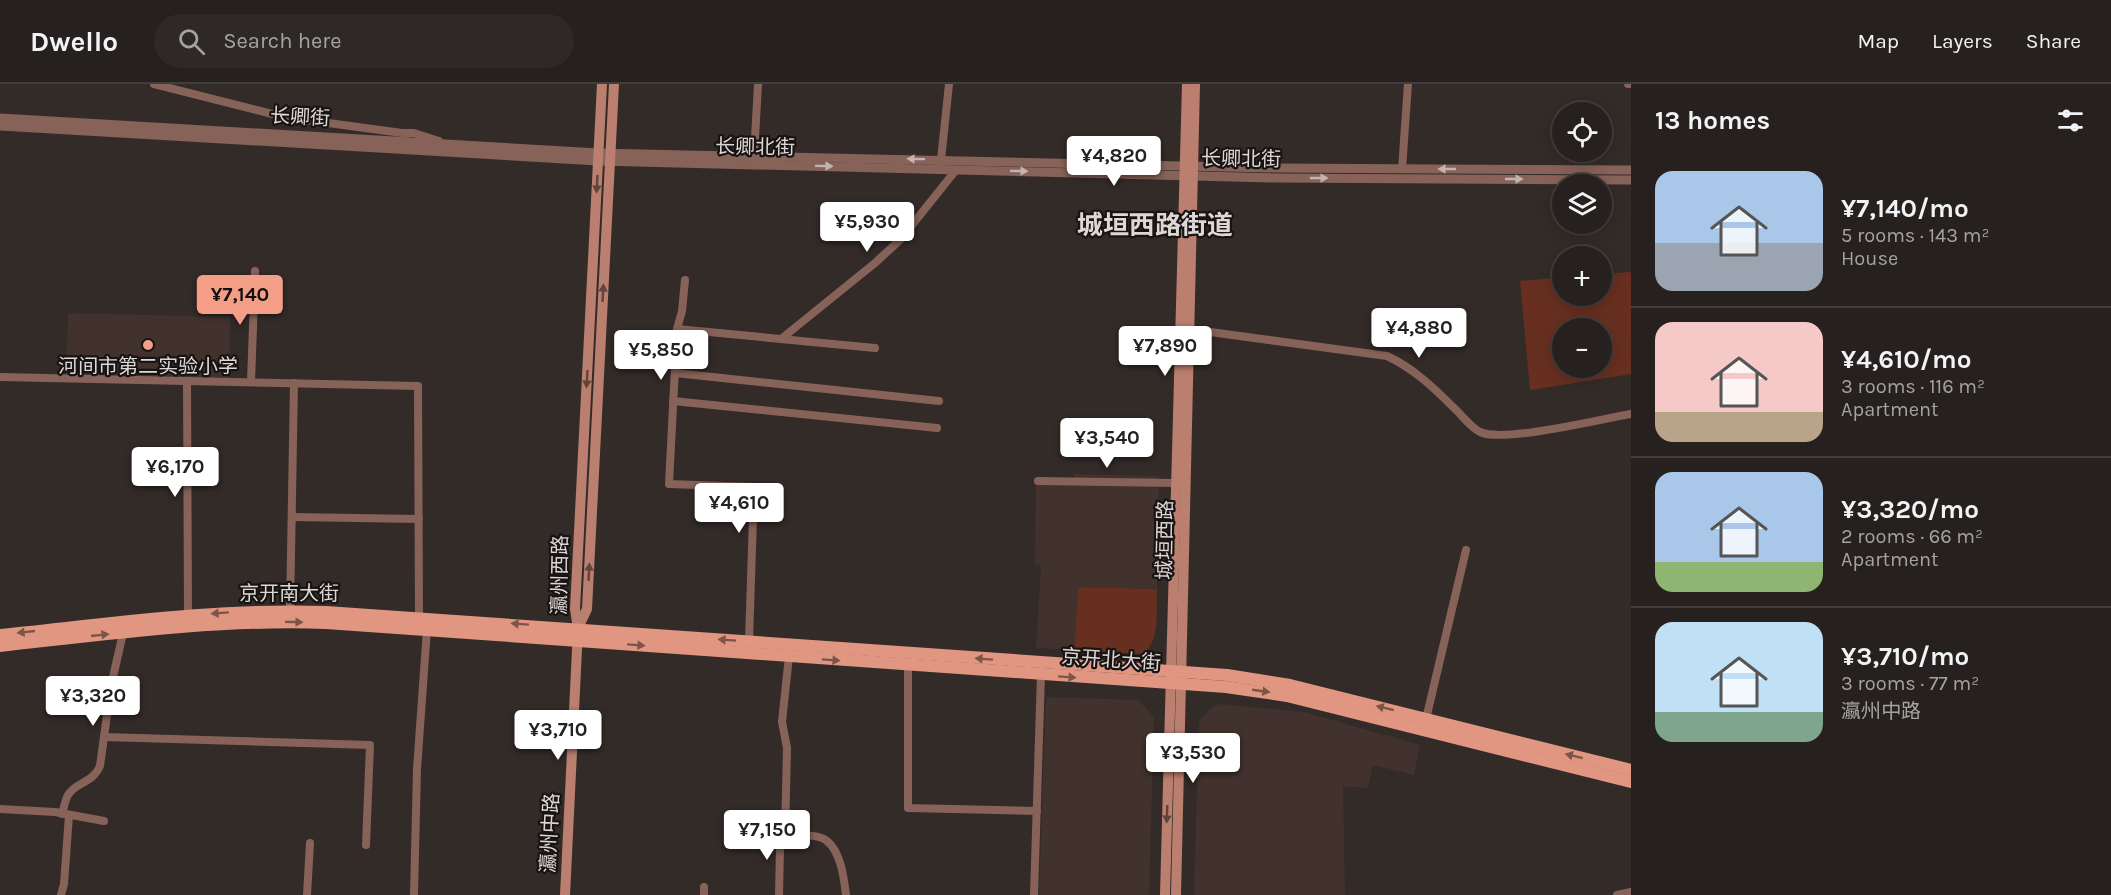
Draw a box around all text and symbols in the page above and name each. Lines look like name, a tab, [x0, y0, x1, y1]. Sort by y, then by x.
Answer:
search box	[154, 14, 574, 68]
text: Dwello	[30, 25, 118, 58]
icon: search	[175, 25, 208, 58]
text: Search here	[223, 28, 342, 54]
text: Map	[1857, 29, 1899, 53]
text: Layers	[1932, 29, 1993, 53]
text: Share	[2026, 29, 2081, 53]
map controls	[1552, 102, 1612, 378]
button: locate	[1552, 102, 1612, 162]
street label: 长卿街	[269, 104, 331, 130]
icon: filters	[2054, 104, 2087, 137]
text: 13 homes	[1655, 105, 1770, 136]
street label: 长卿北街	[715, 135, 795, 159]
pin: ¥4,820	[1065, 136, 1163, 187]
text: ¥4,820	[1081, 144, 1147, 167]
street label: 长卿北街	[1201, 147, 1281, 171]
one-way arrow	[906, 154, 925, 164]
one-way arrow	[815, 162, 834, 171]
one-way arrow	[1437, 164, 1456, 174]
one-way arrow	[1010, 167, 1029, 176]
one-way arrow	[1310, 173, 1329, 183]
button: layers	[1552, 174, 1612, 234]
one-way arrow	[592, 175, 601, 194]
one-way arrow	[1505, 175, 1524, 184]
text: ¥7,140/mo	[1841, 193, 1969, 224]
icon: home	[1703, 195, 1775, 267]
pin: ¥5,930	[818, 202, 916, 253]
text: ¥5,930	[834, 210, 900, 233]
district label: 城垣西路街道	[1077, 210, 1233, 241]
text: 5 rooms · 143 m²	[1841, 224, 1990, 247]
button: +	[1552, 246, 1612, 306]
text: House	[1841, 247, 1898, 270]
pin: ¥7,140	[191, 275, 289, 326]
text: ¥7,140	[211, 283, 269, 306]
one-way arrow	[599, 284, 608, 303]
pin: ¥4,880	[1370, 308, 1468, 359]
text: ¥4,880	[1385, 316, 1453, 339]
button: −	[1552, 318, 1612, 378]
pin: ¥7,890	[1116, 326, 1214, 377]
pin: ¥5,850	[612, 330, 710, 381]
text: ¥7,890	[1133, 334, 1197, 357]
marker: 河间市第二实验小学	[141, 338, 155, 352]
text: ¥5,850	[628, 338, 694, 361]
text: ¥4,610/mo	[1841, 344, 1971, 375]
icon: home	[1703, 346, 1775, 418]
place label: 河间市第二实验小学	[58, 355, 238, 378]
one-way arrow	[582, 370, 591, 389]
text: 3 rooms · 116 m²	[1841, 375, 1985, 398]
text: Apartment	[1841, 398, 1939, 421]
pin: ¥3,540	[1058, 418, 1156, 469]
text: ¥3,540	[1074, 426, 1140, 449]
pin: ¥6,170	[126, 447, 224, 498]
text: ¥6,170	[146, 455, 204, 478]
pin: ¥4,610	[690, 483, 788, 534]
text: ¥4,610	[709, 491, 769, 514]
text: ¥3,320/mo	[1841, 494, 1979, 525]
icon: home	[1703, 496, 1775, 568]
street label: 城垣西路	[1153, 500, 1177, 580]
text: 2 rooms · 66 m²	[1841, 525, 1983, 548]
street label: 瀛州西路	[548, 535, 572, 615]
text: Apartment	[1841, 548, 1939, 571]
one-way arrow	[584, 563, 594, 582]
street label: 京开南大街	[239, 582, 339, 605]
one-way arrow	[211, 609, 230, 618]
one-way arrow	[285, 617, 304, 627]
one-way arrow	[510, 620, 529, 629]
one-way arrow	[17, 627, 36, 637]
one-way arrow	[90, 630, 109, 640]
one-way arrow	[717, 635, 736, 644]
one-way arrow	[627, 640, 646, 650]
text: ¥3,710/mo	[1841, 641, 1969, 672]
street label: 京开北大街	[1060, 645, 1162, 675]
icon: home	[1703, 646, 1775, 718]
one-way arrow	[975, 654, 994, 663]
one-way arrow	[821, 655, 840, 664]
one-way arrow	[1057, 672, 1076, 681]
text: 3 rooms · 77 m²	[1841, 672, 1979, 695]
pin: ¥3,320	[44, 676, 142, 727]
text: ¥3,320	[60, 684, 126, 707]
one-way arrow	[1252, 687, 1271, 696]
text: 瀛州中路	[1841, 700, 1921, 723]
one-way arrow	[1376, 703, 1394, 713]
pin: ¥3,710	[509, 710, 607, 761]
text: ¥3,710	[529, 718, 587, 741]
pin: ¥3,530	[1144, 733, 1242, 784]
text: ¥3,530	[1160, 741, 1226, 764]
one-way arrow	[1565, 750, 1583, 760]
street label: 瀛州中路	[536, 792, 564, 874]
one-way arrow	[1162, 805, 1171, 824]
pin: ¥7,150	[718, 810, 816, 861]
text: ¥7,150	[738, 818, 796, 841]

